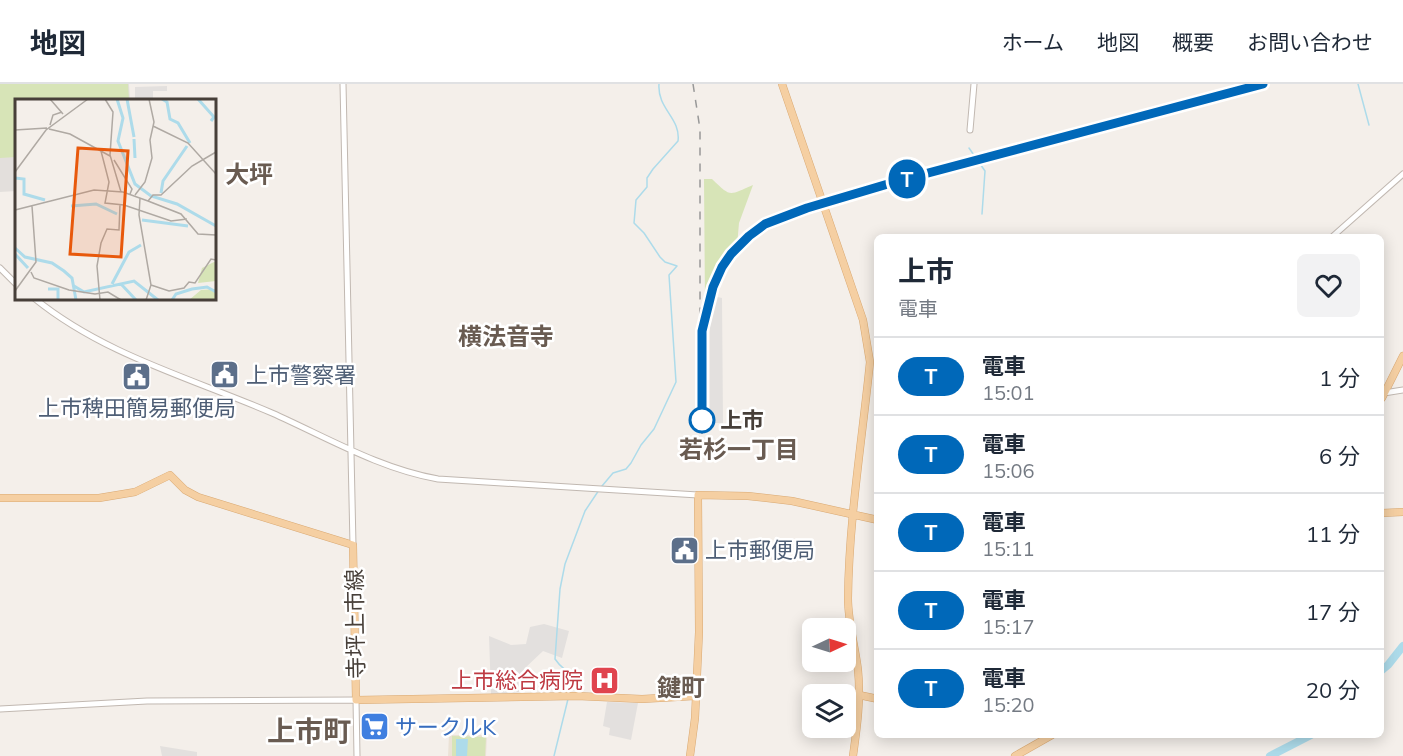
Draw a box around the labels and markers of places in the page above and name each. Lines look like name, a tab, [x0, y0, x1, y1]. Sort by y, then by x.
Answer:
public building icon: 上市警察署	[209, 359, 241, 391]
public building icon: 上市稗田簡易郵便局	[121, 360, 153, 392]
place label: 上市警察署	[246, 361, 356, 389]
place label: 上市稗田簡易郵便局	[38, 394, 236, 422]
place label: 上市	[720, 406, 764, 434]
marker: 上市	[689, 407, 715, 433]
public building icon: 上市郵便局	[668, 534, 700, 566]
place label: 上市郵便局	[705, 536, 815, 564]
hospital icon: 上市総合病院	[588, 664, 620, 696]
place label: 上市総合病院	[451, 666, 583, 694]
supermarket icon: サークルK	[358, 711, 390, 743]
place label: サークルK	[395, 713, 497, 741]

